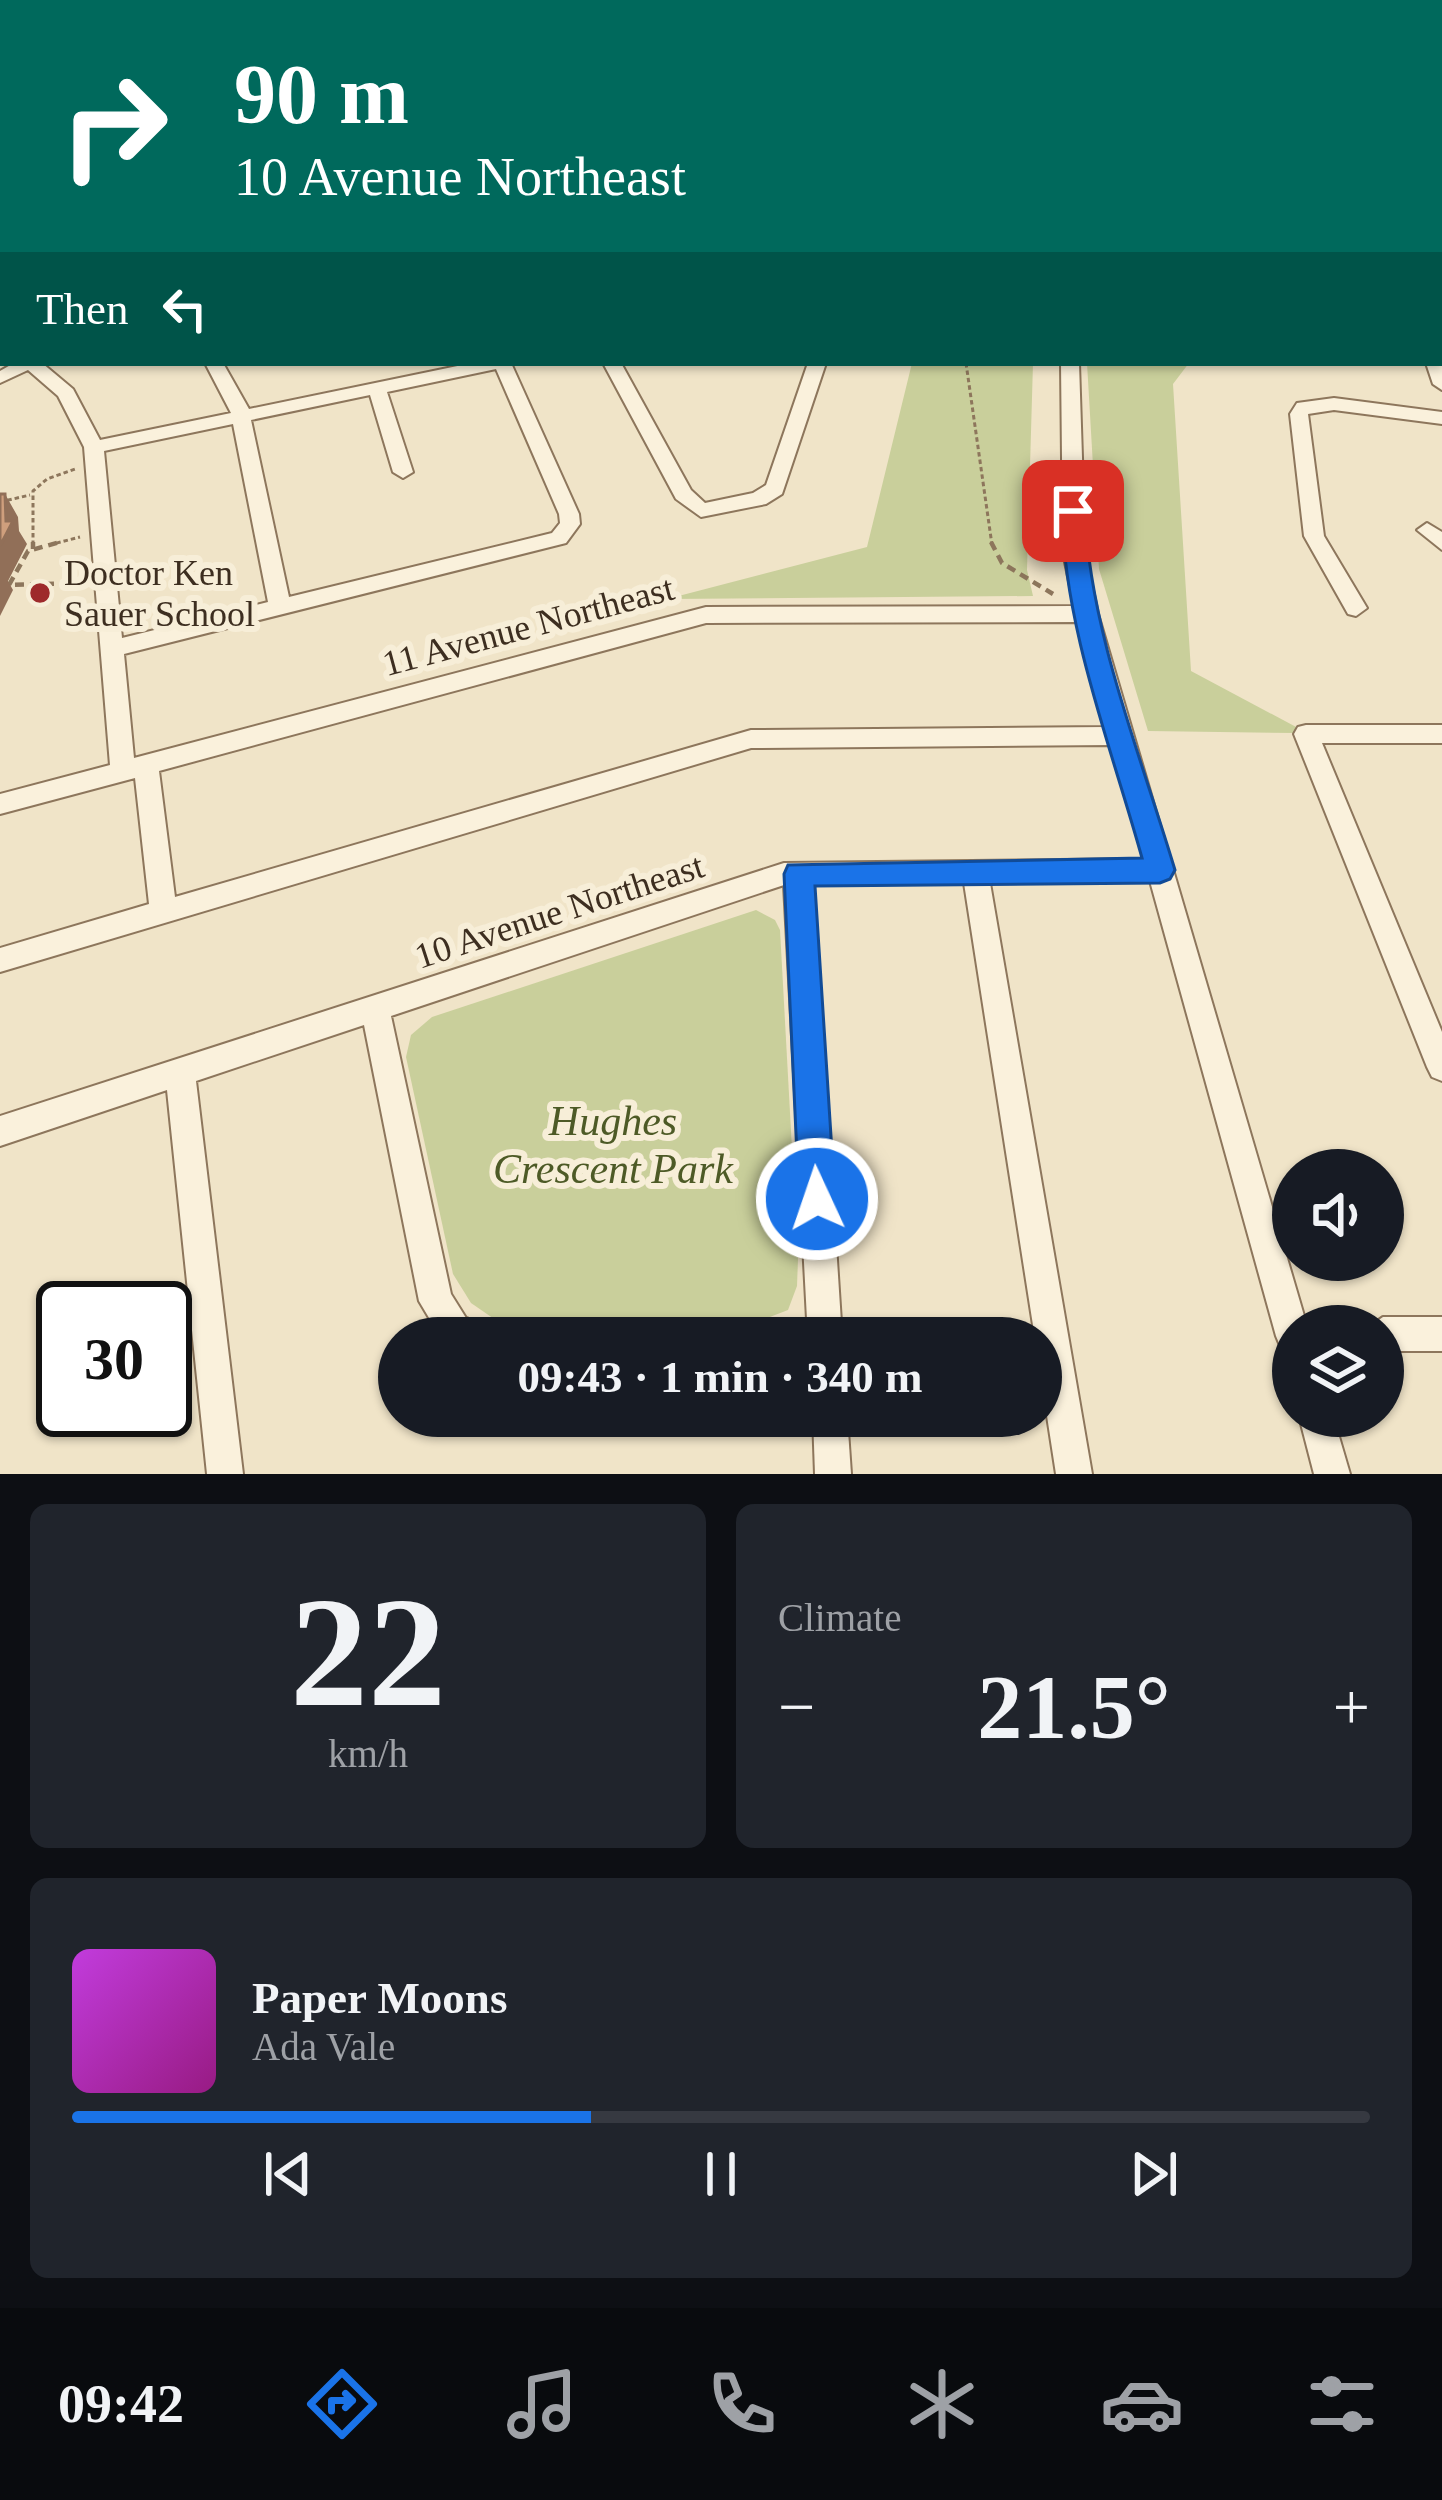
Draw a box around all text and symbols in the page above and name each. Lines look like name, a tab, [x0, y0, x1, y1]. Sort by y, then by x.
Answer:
icon: right	[36, 48, 192, 204]
text: 90 m	[234, 48, 409, 141]
text: 10 Avenue Northeast	[234, 147, 686, 207]
icon: left	[152, 276, 218, 342]
text: Then	[36, 284, 128, 334]
pin	[1022, 460, 1124, 562]
icon: arrive	[1040, 478, 1106, 544]
place label: Doctor Ken Sauer School	[64, 553, 255, 634]
street label: 11 Avenue Northeast	[378, 568, 678, 684]
marker: Doctor Ken Sauer School	[27, 580, 53, 606]
street label: 10 Avenue Northeast	[410, 845, 709, 977]
park label: Hughes Crescent Park	[493, 1098, 734, 1192]
position arrow	[754, 1136, 880, 1262]
map controls	[1272, 1149, 1404, 1437]
button: sound	[1272, 1149, 1404, 1281]
speed limit sign: 30	[36, 1281, 192, 1437]
button: layers	[1272, 1305, 1404, 1437]
text: 09:43 · 1 min · 340 m	[518, 1352, 923, 1402]
text: 22	[290, 1566, 446, 1739]
text: Climate	[778, 1596, 901, 1639]
text: 21.5°	[977, 1658, 1171, 1757]
text: −	[778, 1670, 815, 1743]
text: +	[1333, 1670, 1370, 1743]
text: km/h	[328, 1732, 408, 1775]
text: Paper Moons	[252, 1973, 507, 2023]
text: Ada Vale	[252, 2025, 395, 2068]
icon: previous	[255, 2141, 321, 2207]
icon: pause	[688, 2141, 754, 2207]
icon: next	[1121, 2141, 1187, 2207]
icon: directions	[300, 2362, 384, 2446]
icon: music	[500, 2362, 584, 2446]
icon: phone	[700, 2362, 784, 2446]
icon: climate	[900, 2362, 984, 2446]
icon: car	[1100, 2362, 1184, 2446]
icon: filters	[1300, 2362, 1384, 2446]
text: 09:42	[58, 2374, 184, 2434]

